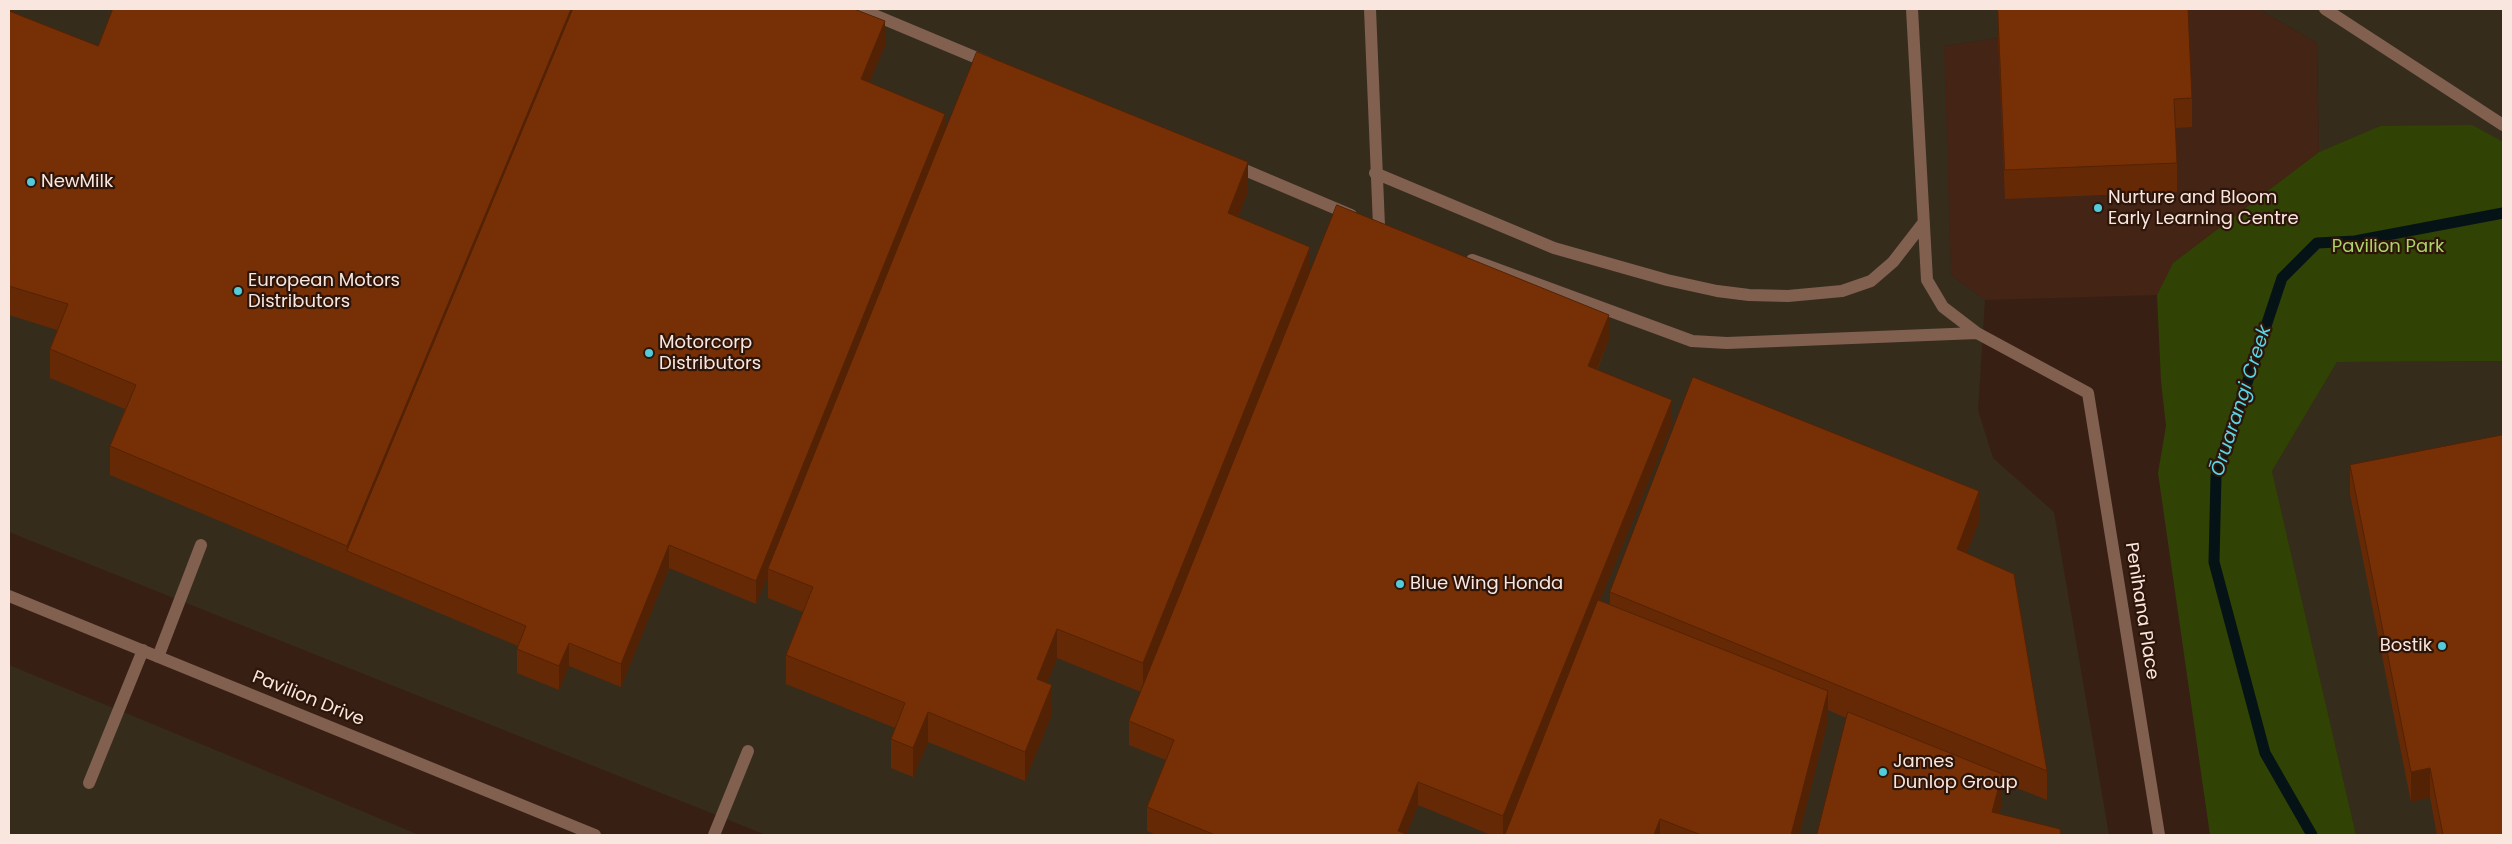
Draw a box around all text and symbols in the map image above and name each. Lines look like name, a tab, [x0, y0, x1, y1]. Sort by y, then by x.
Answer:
place label: NewMilk	[41, 171, 113, 193]
marker: NewMilk	[25, 176, 37, 188]
place label: Nurture and Bloom Early Learning Centre	[2108, 187, 2299, 230]
marker: Nurture and Bloom Early Learning Centre	[2092, 202, 2104, 214]
park label: Pavilion Park	[2332, 236, 2444, 258]
place label: European Motors Distributors	[248, 270, 400, 312]
marker: European Motors Distributors	[232, 285, 244, 297]
water label: Ōruarangi Creek	[2207, 323, 2277, 479]
place label: Motorcorp Distributors	[659, 332, 761, 374]
marker: Motorcorp Distributors	[643, 347, 655, 359]
street label: Penihana Place	[2119, 541, 2163, 681]
place label: Blue Wing Honda	[1410, 573, 1563, 595]
marker: Blue Wing Honda	[1394, 578, 1406, 590]
place label: Bostik	[2380, 635, 2432, 657]
marker: Bostik	[2436, 640, 2448, 652]
street label: Pavilion Drive	[249, 667, 367, 731]
place label: James Dunlop Group	[1893, 751, 2018, 794]
marker: James Dunlop Group	[1877, 766, 1889, 778]

